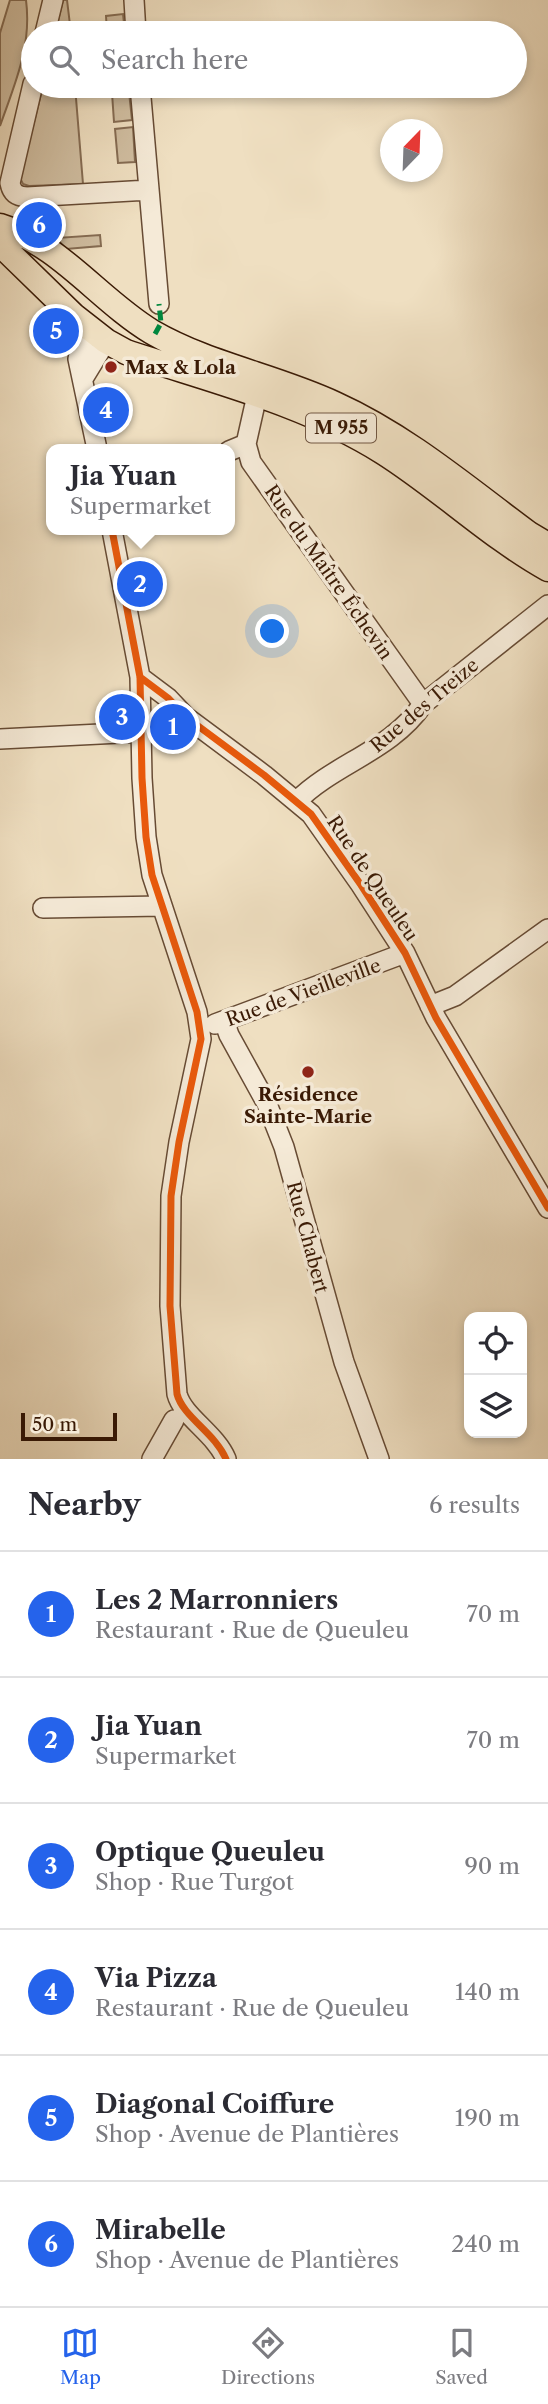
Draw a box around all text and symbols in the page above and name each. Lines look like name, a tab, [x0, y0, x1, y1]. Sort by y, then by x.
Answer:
search box	[21, 21, 527, 98]
icon: search	[45, 41, 83, 79]
text: Search here	[101, 44, 248, 76]
north arrow	[380, 119, 443, 182]
pin: 6	[16, 199, 62, 251]
pin: 5	[33, 305, 79, 357]
place label: Max & Lola	[125, 356, 237, 379]
marker: Max & Lola	[103, 359, 119, 375]
pin: 4	[83, 384, 129, 436]
road number: M 955	[306, 414, 376, 442]
popup	[46, 444, 235, 535]
text: Jia Yuan	[70, 460, 177, 492]
street label: Rue du Maître Échevin	[260, 481, 398, 664]
text: Supermarket	[70, 492, 211, 520]
pin: 2	[117, 558, 163, 610]
your location	[255, 614, 289, 648]
street label: Rue des Treize	[366, 653, 483, 757]
pin: 3	[99, 691, 145, 743]
pin: 1	[150, 701, 196, 753]
street label: Rue de Queuleu	[322, 811, 423, 946]
street label: Rue de Vieilleville	[222, 954, 384, 1031]
marker: Résidence Sainte-Marie	[300, 1064, 316, 1080]
place label: Résidence Sainte-Marie	[244, 1083, 372, 1128]
street label: Rue Chabert	[282, 1179, 334, 1296]
map controls	[464, 1312, 527, 1438]
button: locate	[464, 1312, 527, 1375]
button: layers	[464, 1375, 527, 1438]
scale bar	[21, 1410, 117, 1442]
text: 50 m	[32, 1413, 77, 1436]
text: Nearby	[28, 1486, 141, 1523]
text: 6 results	[429, 1491, 520, 1519]
text: Les 2 Marronniers	[95, 1584, 338, 1616]
text: 1	[46, 1600, 56, 1628]
text: 70 m	[467, 1600, 520, 1628]
text: Restaurant · Rue de Queuleu	[95, 1616, 409, 1644]
text: Jia Yuan	[95, 1710, 202, 1742]
text: 2	[44, 1726, 58, 1754]
text: 70 m	[467, 1726, 520, 1754]
text: Supermarket	[95, 1742, 236, 1770]
text: Optique Queuleu	[95, 1836, 325, 1868]
text: 3	[45, 1852, 58, 1880]
text: 90 m	[464, 1852, 520, 1880]
text: Shop · Rue Turgot	[95, 1868, 294, 1896]
text: Via Pizza	[95, 1962, 217, 1994]
text: 4	[44, 1978, 58, 2006]
text: 140 m	[455, 1978, 520, 2006]
text: Restaurant · Rue de Queuleu	[95, 1994, 409, 2022]
text: Diagonal Coiffure	[95, 2088, 334, 2120]
text: 5	[45, 2104, 57, 2132]
text: 190 m	[455, 2104, 520, 2132]
text: Shop · Avenue de Plantières	[95, 2120, 399, 2148]
text: Mirabelle	[95, 2214, 226, 2246]
text: 6	[44, 2230, 58, 2258]
text: 240 m	[451, 2230, 520, 2258]
text: Shop · Avenue de Plantières	[95, 2246, 399, 2274]
tab: Map	[60, 2324, 101, 2389]
tab: Directions	[221, 2324, 315, 2389]
tab: Saved	[435, 2324, 488, 2389]

